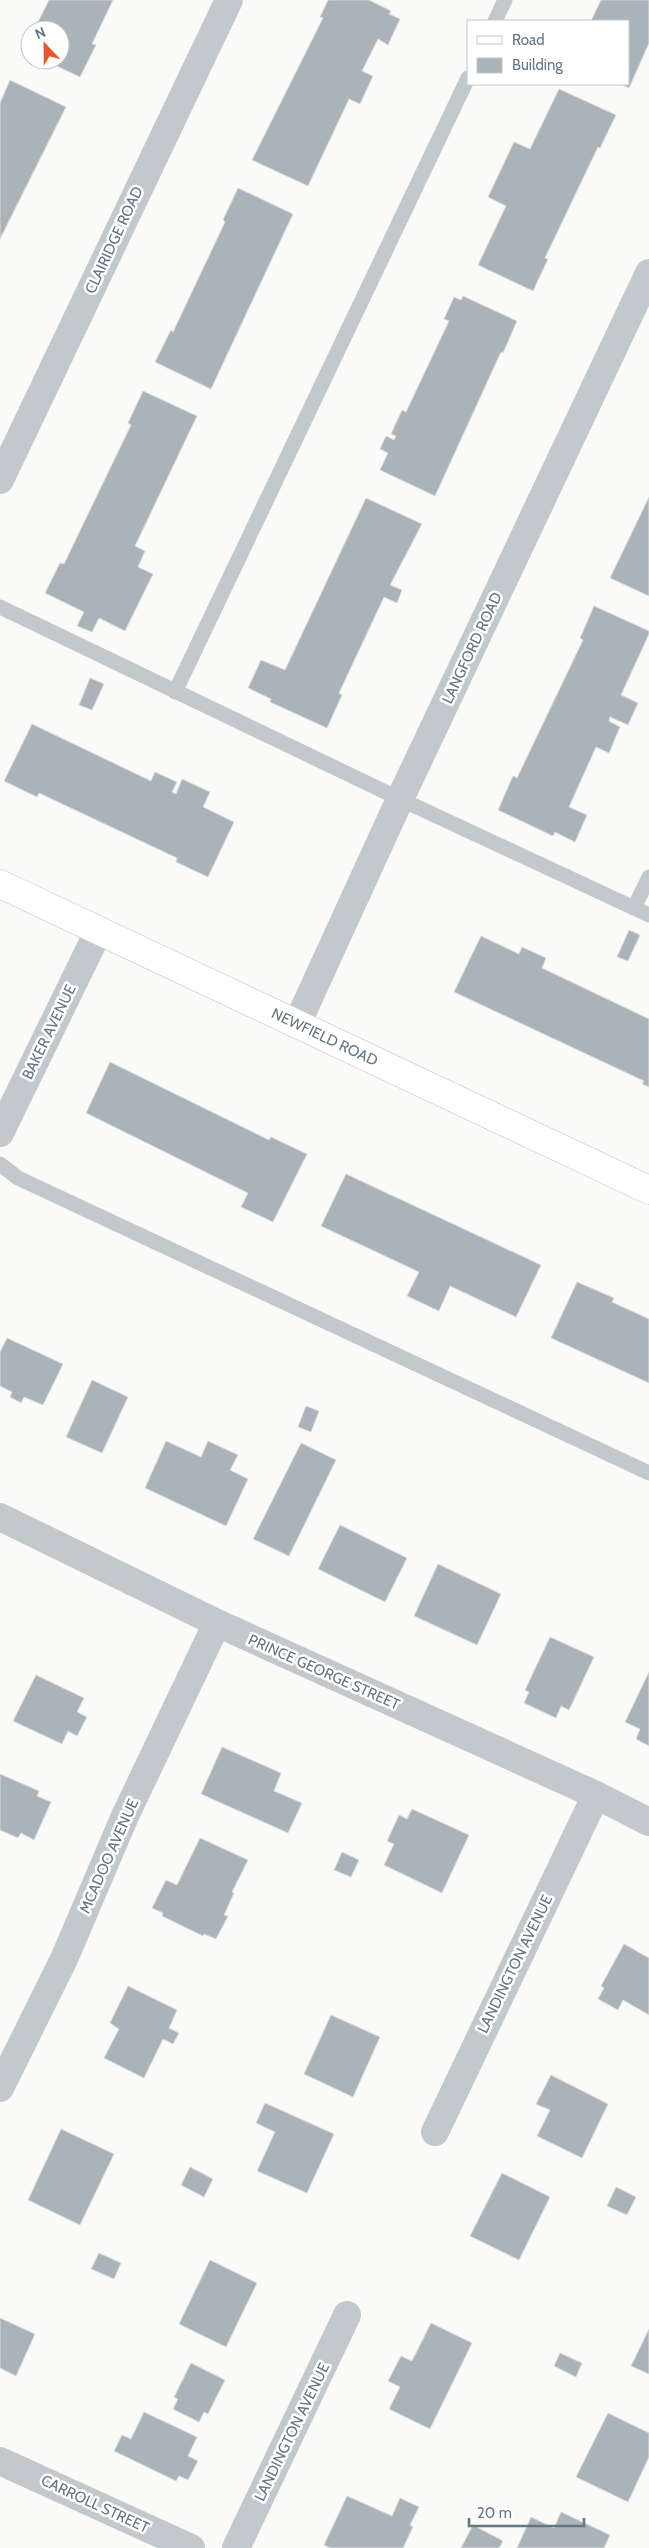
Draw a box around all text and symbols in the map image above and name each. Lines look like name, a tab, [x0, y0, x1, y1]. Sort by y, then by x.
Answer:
north arrow	[20, 20, 70, 70]
legend	[467, 20, 629, 85]
text: N	[32, 23, 48, 43]
text: Road	[512, 31, 545, 49]
text: Building	[512, 56, 563, 74]
street label: CLAIRIDGE ROAD	[81, 184, 147, 296]
street label: LANGFORD ROAD	[438, 589, 506, 706]
street label: BAKER AVENUE	[18, 982, 80, 1082]
street label: NEWFIELD ROAD	[269, 1004, 381, 1070]
street label: PRINCE GEORGE STREET	[245, 1630, 403, 1714]
street label: MCADOO AVENUE	[76, 1796, 142, 1916]
street label: LANDINGTON AVENUE	[474, 1892, 556, 2036]
street label: LANDINGTON AVENUE	[251, 2360, 333, 2504]
street label: CARROLL STREET	[38, 2471, 152, 2537]
scale bar	[469, 2496, 584, 2528]
text: 20 m	[477, 2504, 512, 2522]

